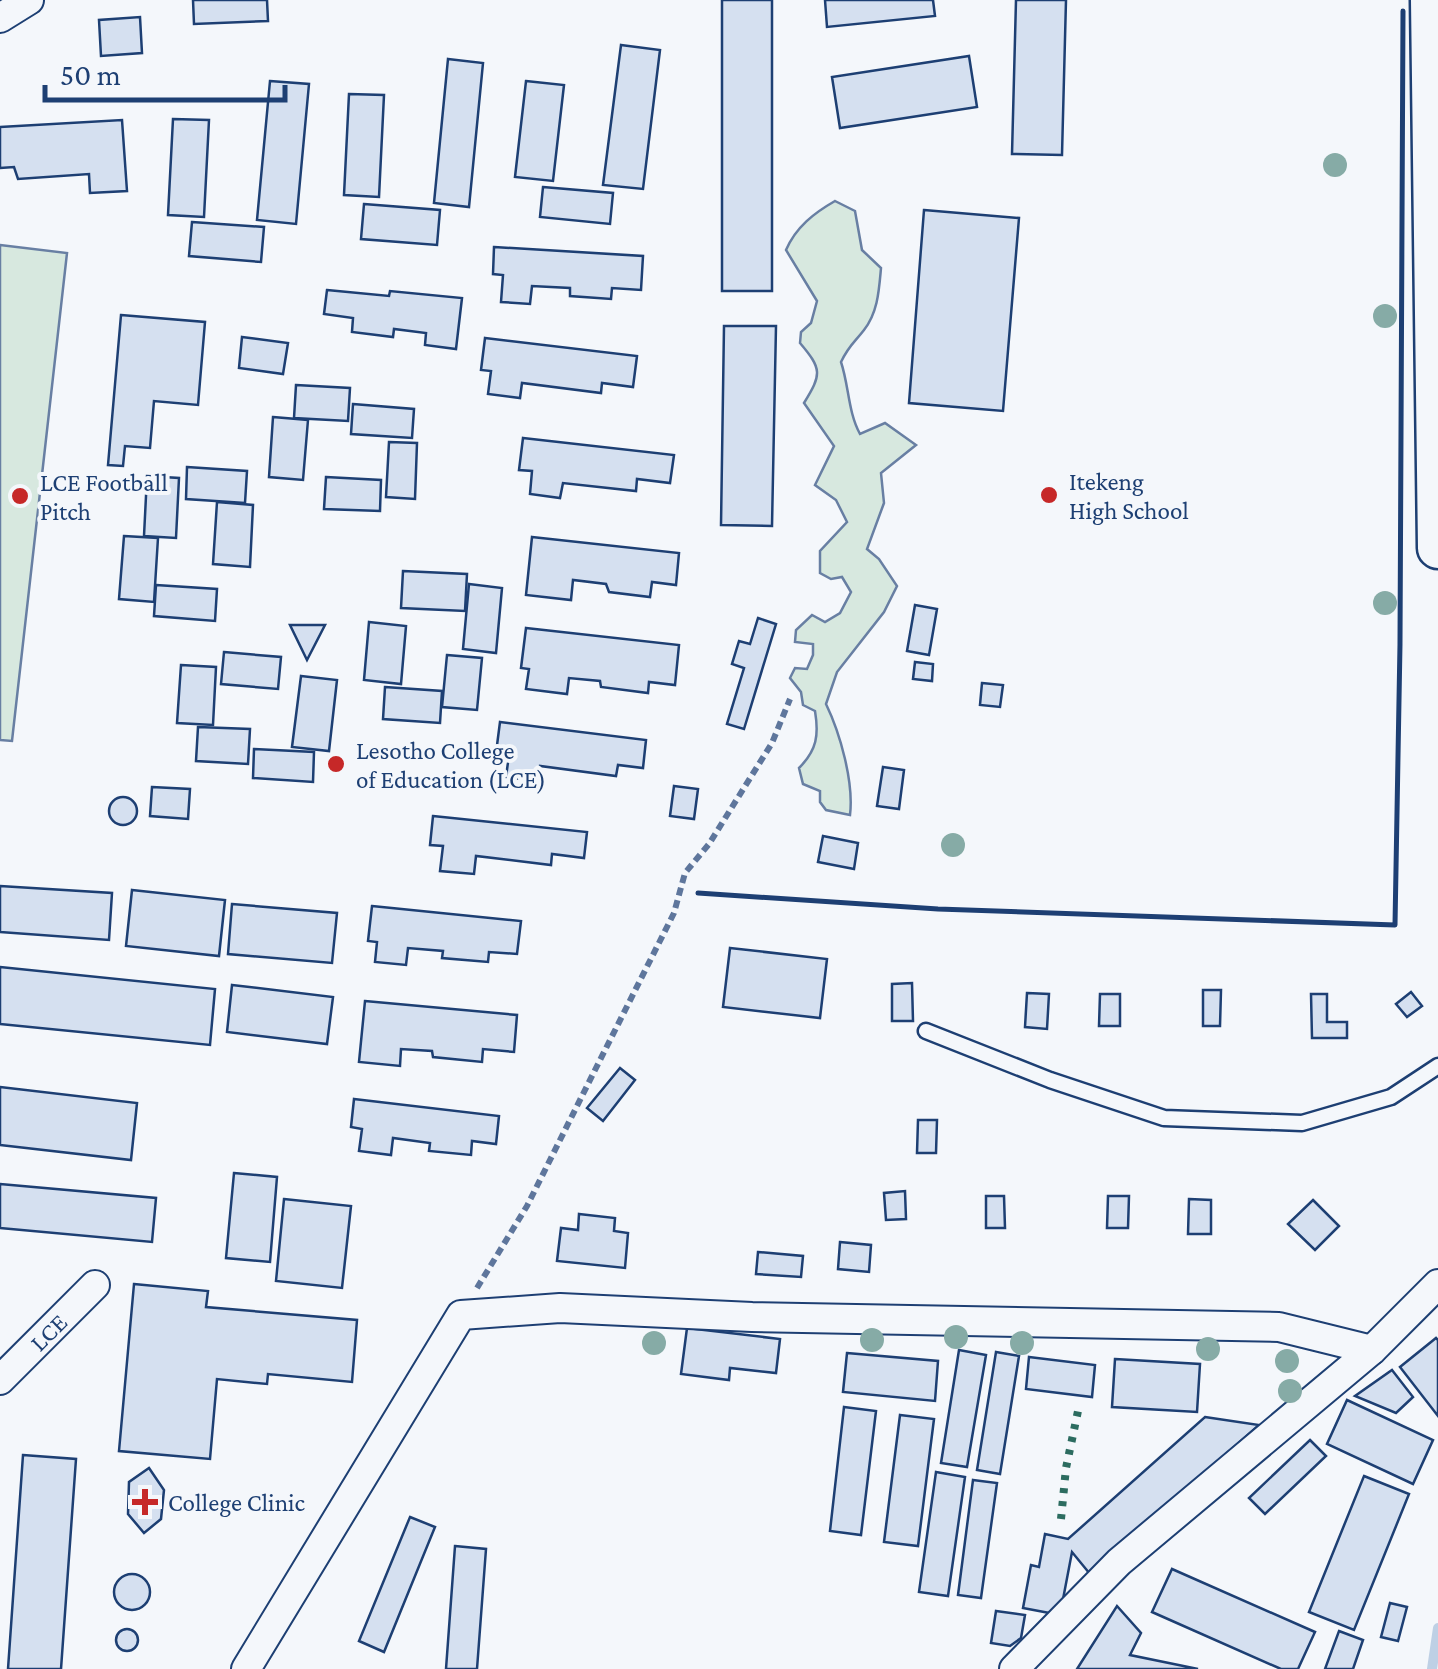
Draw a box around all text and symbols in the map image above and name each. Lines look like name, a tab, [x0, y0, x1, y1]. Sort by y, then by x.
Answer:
scale bar	[45, 40, 285, 102]
text: 50 m	[60, 58, 121, 91]
place label: Itekeng High School	[1069, 468, 1189, 525]
place label: LCE Football Pitch	[40, 469, 168, 525]
marker: Itekeng High School	[1038, 484, 1060, 506]
marker: LCE Football Pitch	[9, 485, 31, 507]
place label: Lesotho College of Education (LCE)	[356, 737, 546, 794]
marker: Lesotho College of Education (LCE)	[325, 753, 347, 775]
street label: LCE	[24, 1308, 72, 1356]
marker: College Clinic	[132, 1489, 158, 1515]
place label: College Clinic	[168, 1489, 306, 1517]

